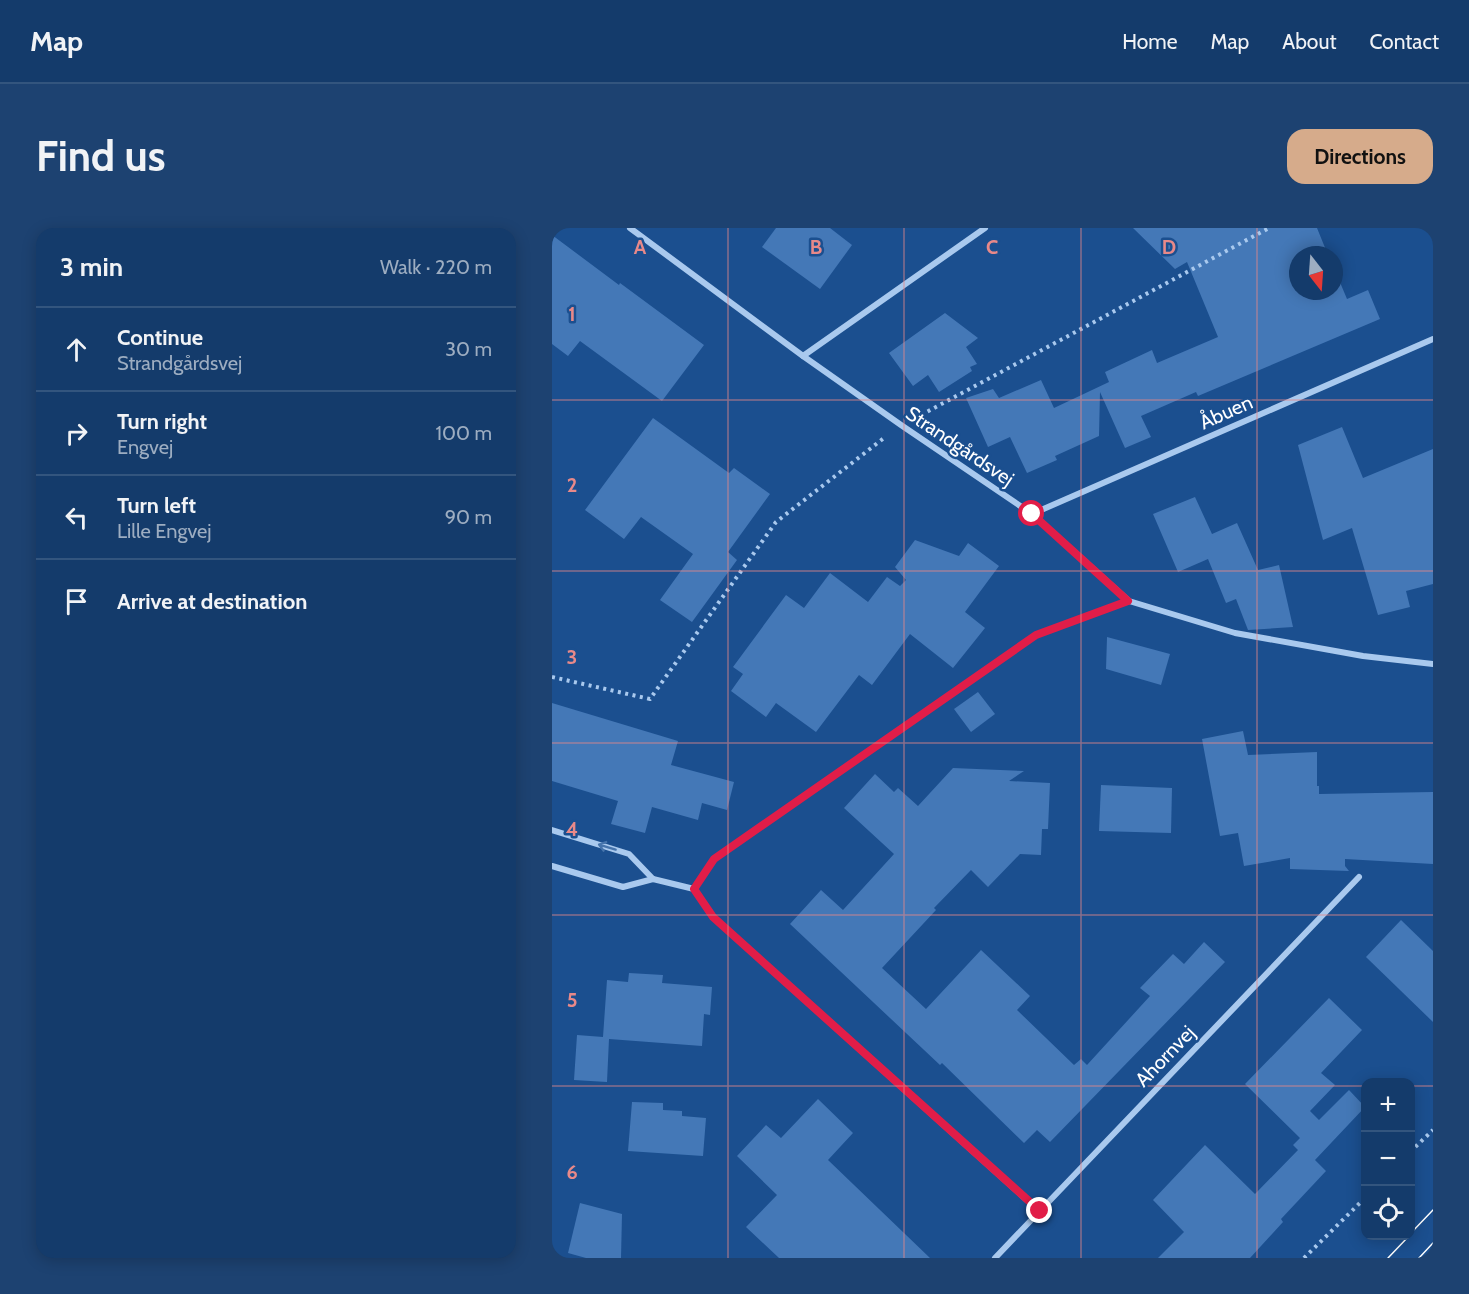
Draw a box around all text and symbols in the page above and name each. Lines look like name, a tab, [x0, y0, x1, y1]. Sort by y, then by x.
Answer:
text: Map	[30, 24, 83, 58]
text: Home	[1122, 29, 1178, 54]
text: Map	[1211, 29, 1249, 54]
text: About	[1282, 29, 1336, 54]
text: Contact	[1369, 29, 1439, 54]
button: Directions	[1287, 129, 1433, 184]
text: Find us	[36, 130, 165, 182]
text: A	[634, 235, 647, 259]
text: B	[810, 235, 822, 259]
text: C	[986, 235, 998, 259]
text: D	[1162, 235, 1176, 259]
north arrow	[1289, 246, 1343, 300]
text: 3 min	[60, 251, 123, 283]
text: Walk · 220 m	[380, 255, 492, 279]
text: 1	[568, 302, 576, 326]
text: Continue	[117, 324, 203, 351]
icon: ahead	[60, 333, 93, 366]
text: 30 m	[445, 337, 492, 361]
text: Strandgårdsvej	[117, 351, 242, 375]
street label: Åbuen	[1196, 390, 1256, 434]
street label: Strandgårdsvej	[901, 401, 1019, 491]
text: Turn right	[117, 408, 207, 435]
icon: right	[60, 417, 93, 450]
text: 100 m	[436, 421, 492, 445]
text: Engvej	[117, 435, 173, 459]
text: 2	[567, 473, 577, 497]
text: Turn left	[117, 492, 196, 519]
route start	[1018, 500, 1044, 526]
icon: left	[60, 501, 93, 534]
text: 90 m	[445, 505, 492, 529]
text: Lille Engvej	[117, 519, 212, 543]
icon: arrive	[60, 585, 93, 618]
text: Arrive at destination	[117, 588, 307, 615]
text: 3	[567, 645, 577, 669]
text: 4	[566, 817, 578, 841]
one-way arrow	[598, 841, 617, 852]
text: 5	[567, 988, 577, 1012]
street label: Ahornvej	[1130, 1020, 1200, 1092]
map controls	[1361, 1078, 1415, 1240]
button: +	[1361, 1078, 1415, 1132]
button: −	[1361, 1132, 1415, 1186]
text: 6	[566, 1160, 578, 1184]
button: locate	[1361, 1186, 1415, 1240]
route end	[1026, 1197, 1052, 1223]

